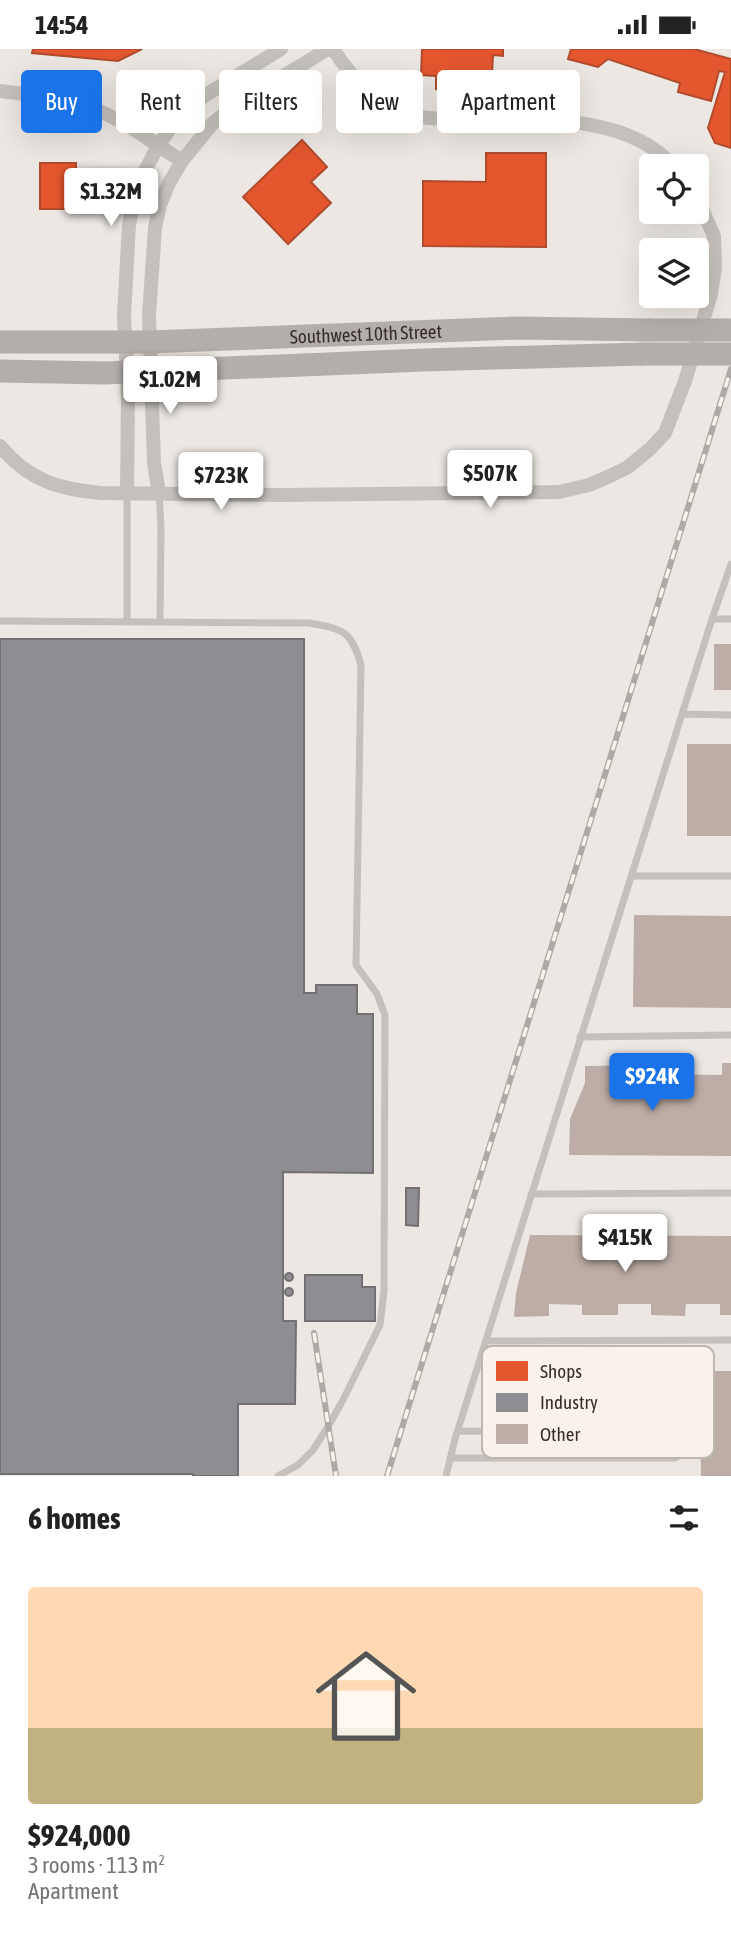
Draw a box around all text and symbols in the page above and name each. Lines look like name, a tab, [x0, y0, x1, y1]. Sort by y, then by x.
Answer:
text: 14:54	[35, 10, 89, 40]
chip: Buy	[21, 70, 102, 133]
chip: Rent	[116, 70, 205, 133]
chip: Filters	[219, 70, 322, 133]
chip: New	[336, 70, 423, 133]
chip: Apartment	[437, 70, 580, 133]
map controls	[639, 154, 709, 308]
button: locate	[639, 154, 709, 224]
pin: $1.32M	[54, 169, 168, 228]
text: $1.32M	[80, 178, 142, 204]
button: layers	[639, 238, 709, 308]
street label: Southwest 10th Street	[289, 320, 442, 348]
pin: $1.02M	[113, 357, 227, 416]
text: $1.02M	[139, 366, 201, 392]
pin: $507K	[441, 451, 539, 510]
pin: $723K	[172, 453, 270, 512]
text: $507K	[463, 460, 517, 486]
text: $723K	[194, 462, 248, 488]
pin: $924K	[603, 1053, 701, 1113]
text: $924K	[625, 1063, 679, 1089]
pin: $415K	[576, 1215, 674, 1274]
text: $415K	[598, 1224, 652, 1250]
legend	[482, 1346, 714, 1458]
text: Shops	[540, 1360, 582, 1382]
text: Industry	[540, 1391, 598, 1413]
text: Other	[540, 1423, 580, 1445]
icon: filters	[665, 1499, 703, 1537]
text: 6 homes	[28, 1501, 121, 1535]
icon: home	[303, 1633, 429, 1759]
text: $924,000	[28, 1818, 131, 1852]
text: 3 rooms · 113 m²	[28, 1852, 165, 1878]
text: Apartment	[28, 1878, 119, 1904]

